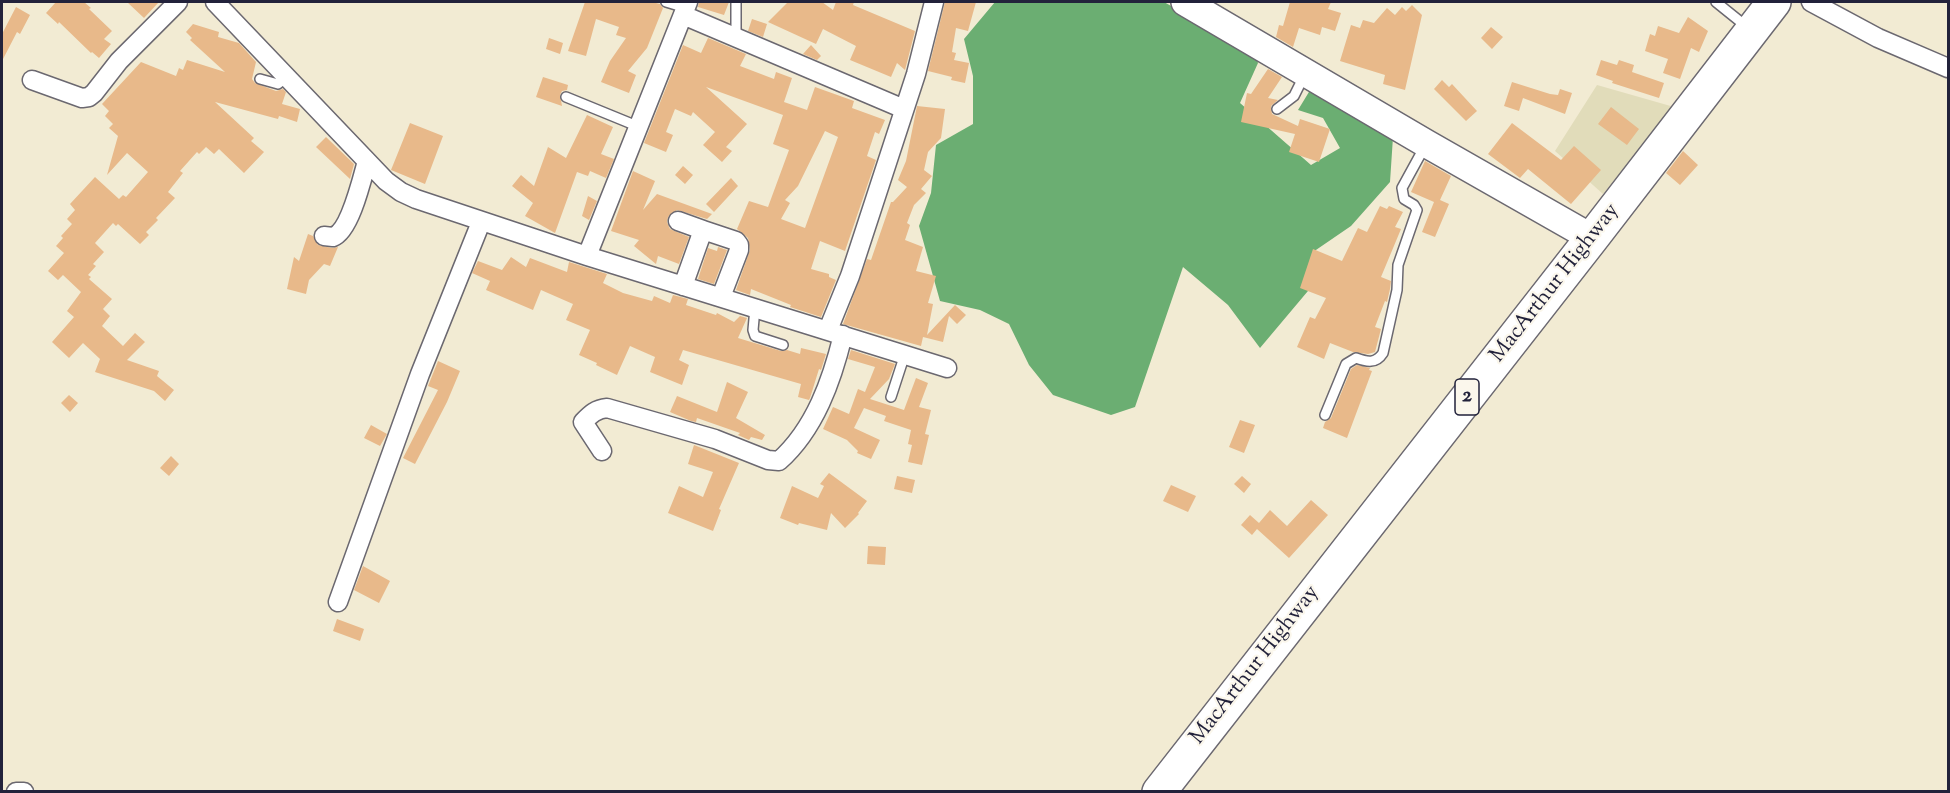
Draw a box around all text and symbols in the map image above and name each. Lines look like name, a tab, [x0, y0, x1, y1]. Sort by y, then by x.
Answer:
street label: MacArthur Highway	[1486, 199, 1626, 369]
road number: 2	[1455, 379, 1479, 415]
street label: MacArthur Highway	[1186, 581, 1326, 751]

